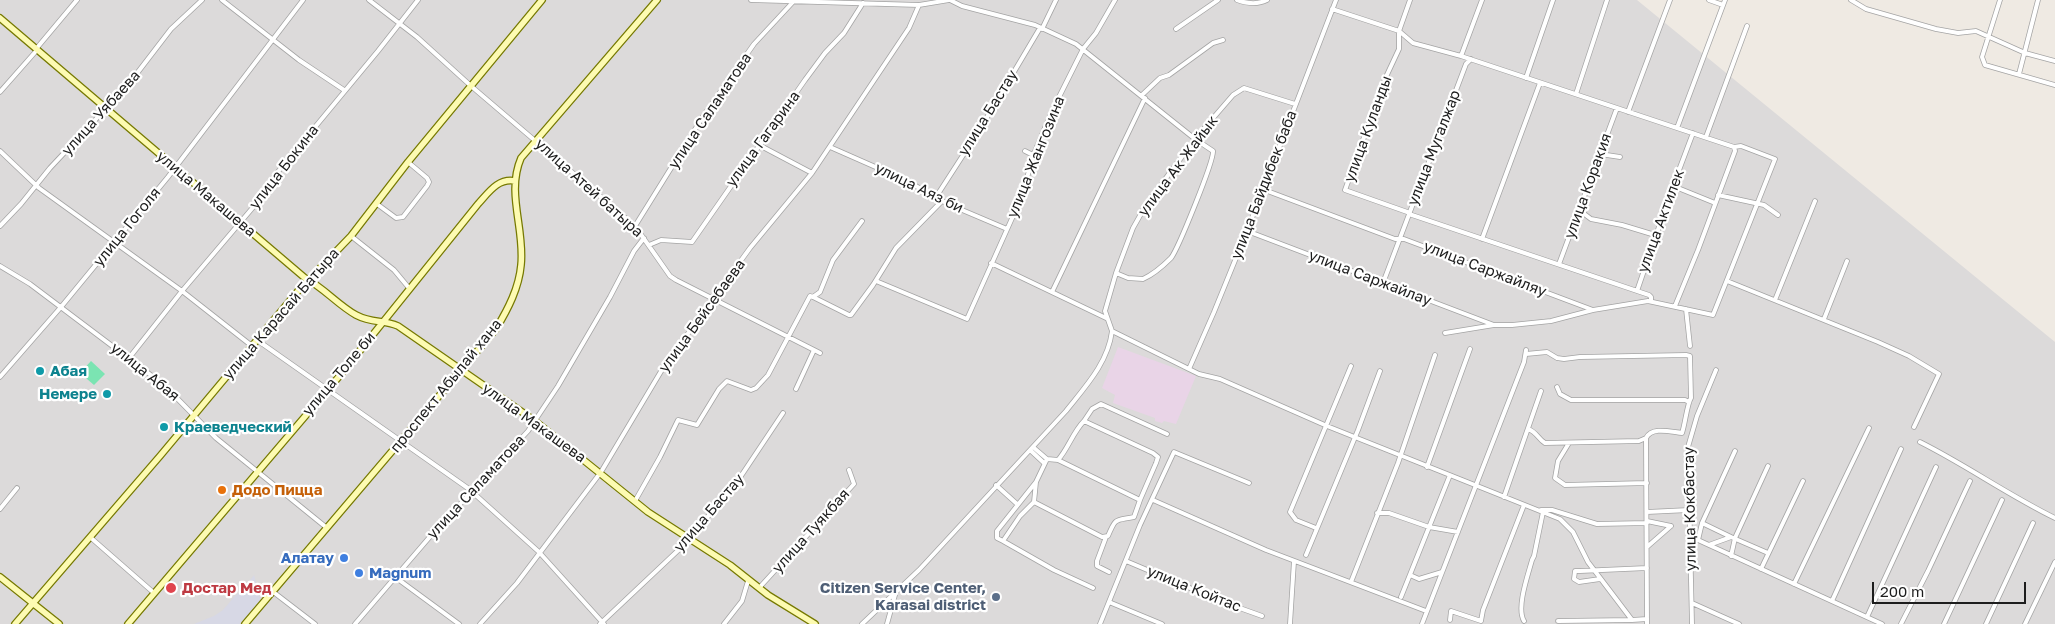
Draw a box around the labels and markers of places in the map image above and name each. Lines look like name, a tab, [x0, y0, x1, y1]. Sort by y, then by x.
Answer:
place label: Абая	[50, 362, 87, 380]
marker: Абая	[34, 365, 46, 377]
place label: Немере	[39, 385, 97, 403]
marker: Немере	[101, 388, 113, 400]
place label: Краеведческий	[174, 418, 292, 436]
marker: Краеведческий	[158, 421, 170, 433]
place label: Додо Пицца	[232, 481, 322, 499]
marker: Додо Пицца	[216, 484, 228, 496]
place label: Алатау	[281, 549, 334, 567]
marker: Алатау	[338, 552, 350, 564]
place label: Magnum	[369, 564, 431, 582]
marker: Magnum	[353, 567, 365, 579]
place label: Достар Мед	[182, 579, 271, 597]
place label: Citizen Service Center, Karasai district	[820, 579, 986, 614]
marker: Достар Мед	[164, 581, 178, 595]
marker: Citizen Service Center, Karasai district	[990, 591, 1002, 603]

